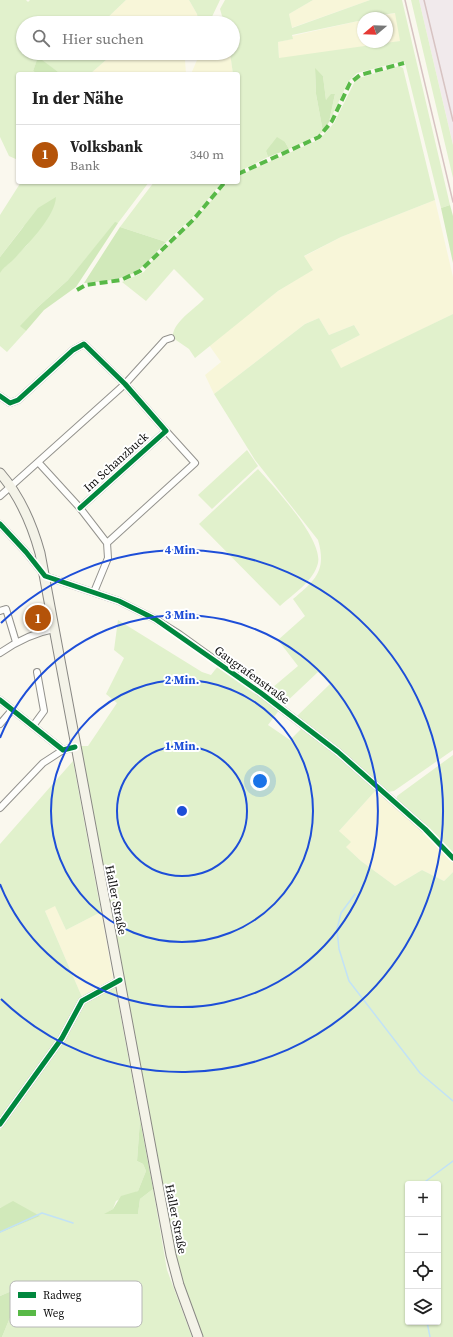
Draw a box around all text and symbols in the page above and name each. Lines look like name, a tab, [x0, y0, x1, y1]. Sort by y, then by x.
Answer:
north arrow	[357, 12, 393, 48]
search box	[16, 16, 240, 60]
icon: search	[30, 27, 52, 49]
text: Hier suchen	[62, 28, 144, 49]
text: In der Nähe	[32, 86, 123, 110]
text: Volksbank	[70, 136, 143, 157]
text: 1	[41, 146, 49, 163]
text: 340 m	[190, 146, 224, 163]
text: Bank	[70, 157, 100, 174]
street label: Im Schanzbuck	[80, 428, 152, 495]
text: 4 Min.	[165, 542, 199, 558]
pin: 1	[25, 603, 51, 633]
text: 3 Min.	[165, 607, 199, 623]
street label: Gaugrafenstraße	[211, 642, 293, 708]
text: 2 Min.	[165, 672, 199, 688]
text: 1 Min.	[165, 738, 199, 754]
your location	[250, 771, 270, 791]
centre of rings	[175, 804, 189, 818]
street label: Haller Straße	[101, 864, 131, 936]
map controls	[405, 1181, 441, 1325]
button: +	[405, 1181, 441, 1217]
street label: Haller Straße	[161, 1183, 191, 1255]
button: −	[405, 1217, 441, 1253]
button: locate	[405, 1253, 441, 1289]
legend	[10, 1281, 142, 1327]
text: Radweg	[43, 1288, 82, 1303]
button: layers	[405, 1289, 441, 1325]
text: Weg	[43, 1306, 64, 1321]

